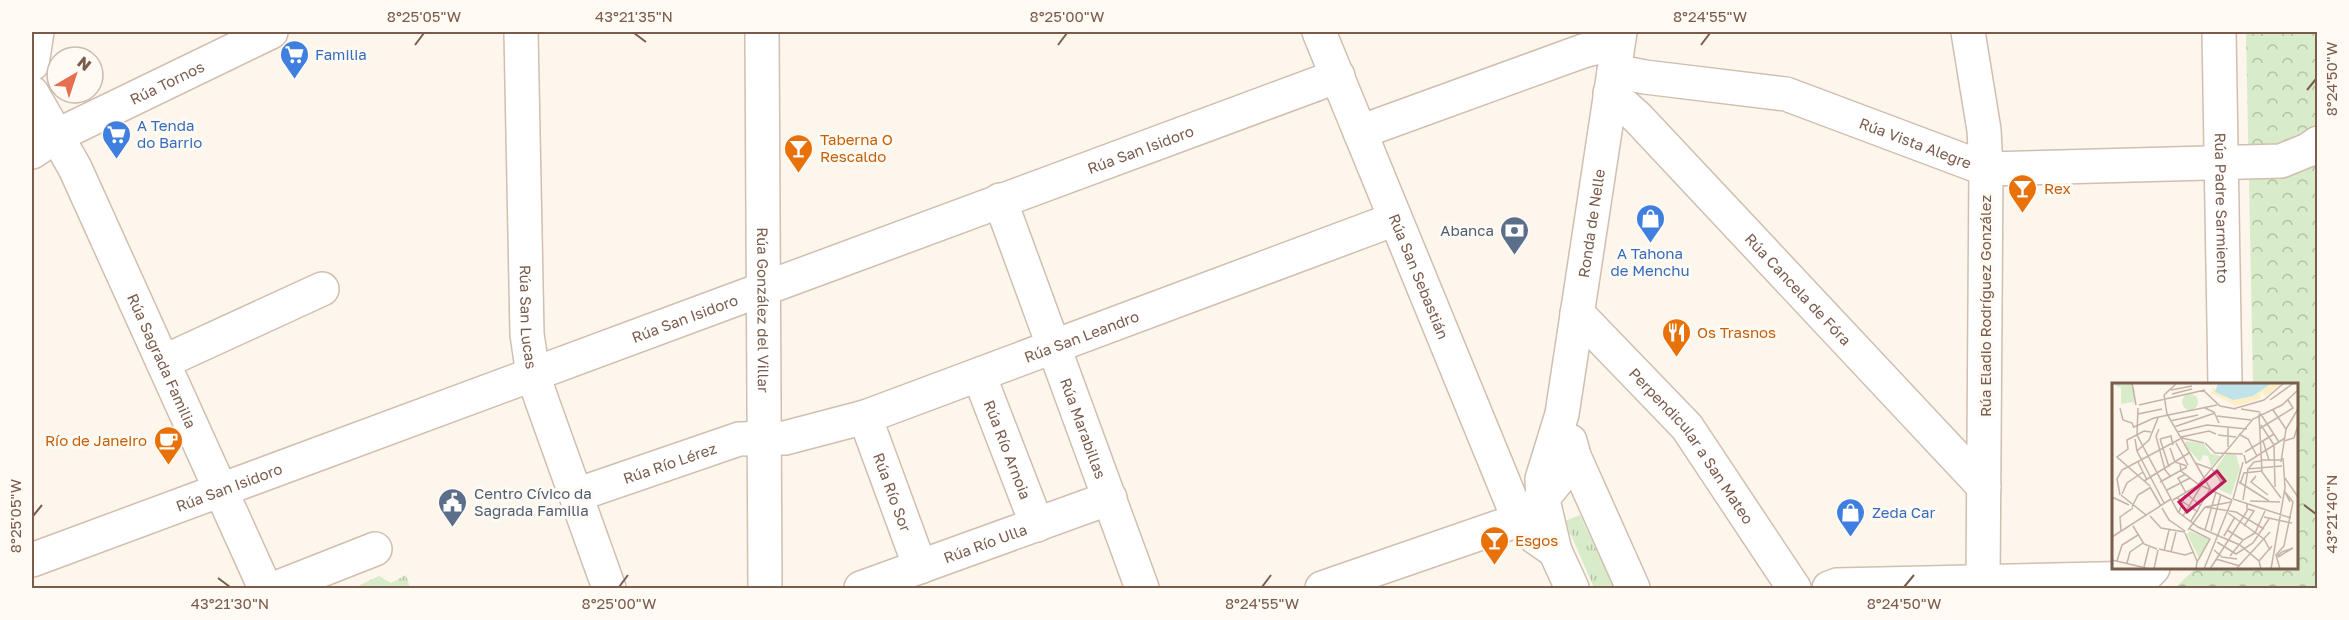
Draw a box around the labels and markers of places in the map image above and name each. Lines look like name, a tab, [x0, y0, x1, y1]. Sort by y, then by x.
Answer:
supermarket icon: Familia	[278, 38, 310, 80]
place label: Familia	[315, 45, 367, 63]
place label: A Tenda do Barrio	[137, 116, 202, 151]
supermarket icon: A Tenda do Barrio	[100, 118, 132, 160]
place label: Taberna O Rescaldo	[820, 130, 893, 165]
bar icon: Taberna O Rescaldo	[783, 132, 815, 174]
bar icon: Rex	[2007, 172, 2039, 214]
place label: Rex	[2044, 179, 2071, 197]
shop icon: A Tahona de Menchu	[1634, 202, 1666, 244]
bank icon: Abanca	[1499, 214, 1531, 256]
place label: Abanca	[1440, 221, 1494, 239]
place label: A Tahona de Menchu	[1611, 244, 1689, 279]
restaurant icon: Os Trasnos	[1660, 316, 1692, 358]
place label: Os Trasnos	[1697, 323, 1776, 341]
cafe icon: Río de Janeiro	[152, 424, 184, 466]
place label: Río de Janeiro	[45, 431, 147, 449]
place label: Centro Cívico da Sagrada Familia	[474, 484, 592, 519]
public building icon: Centro Cívico da Sagrada Familia	[437, 486, 469, 528]
shop icon: Zeda Car	[1835, 496, 1867, 538]
place label: Zeda Car	[1872, 503, 1936, 521]
bar icon: Esgos	[1478, 524, 1510, 566]
place label: Esgos	[1515, 531, 1558, 549]

